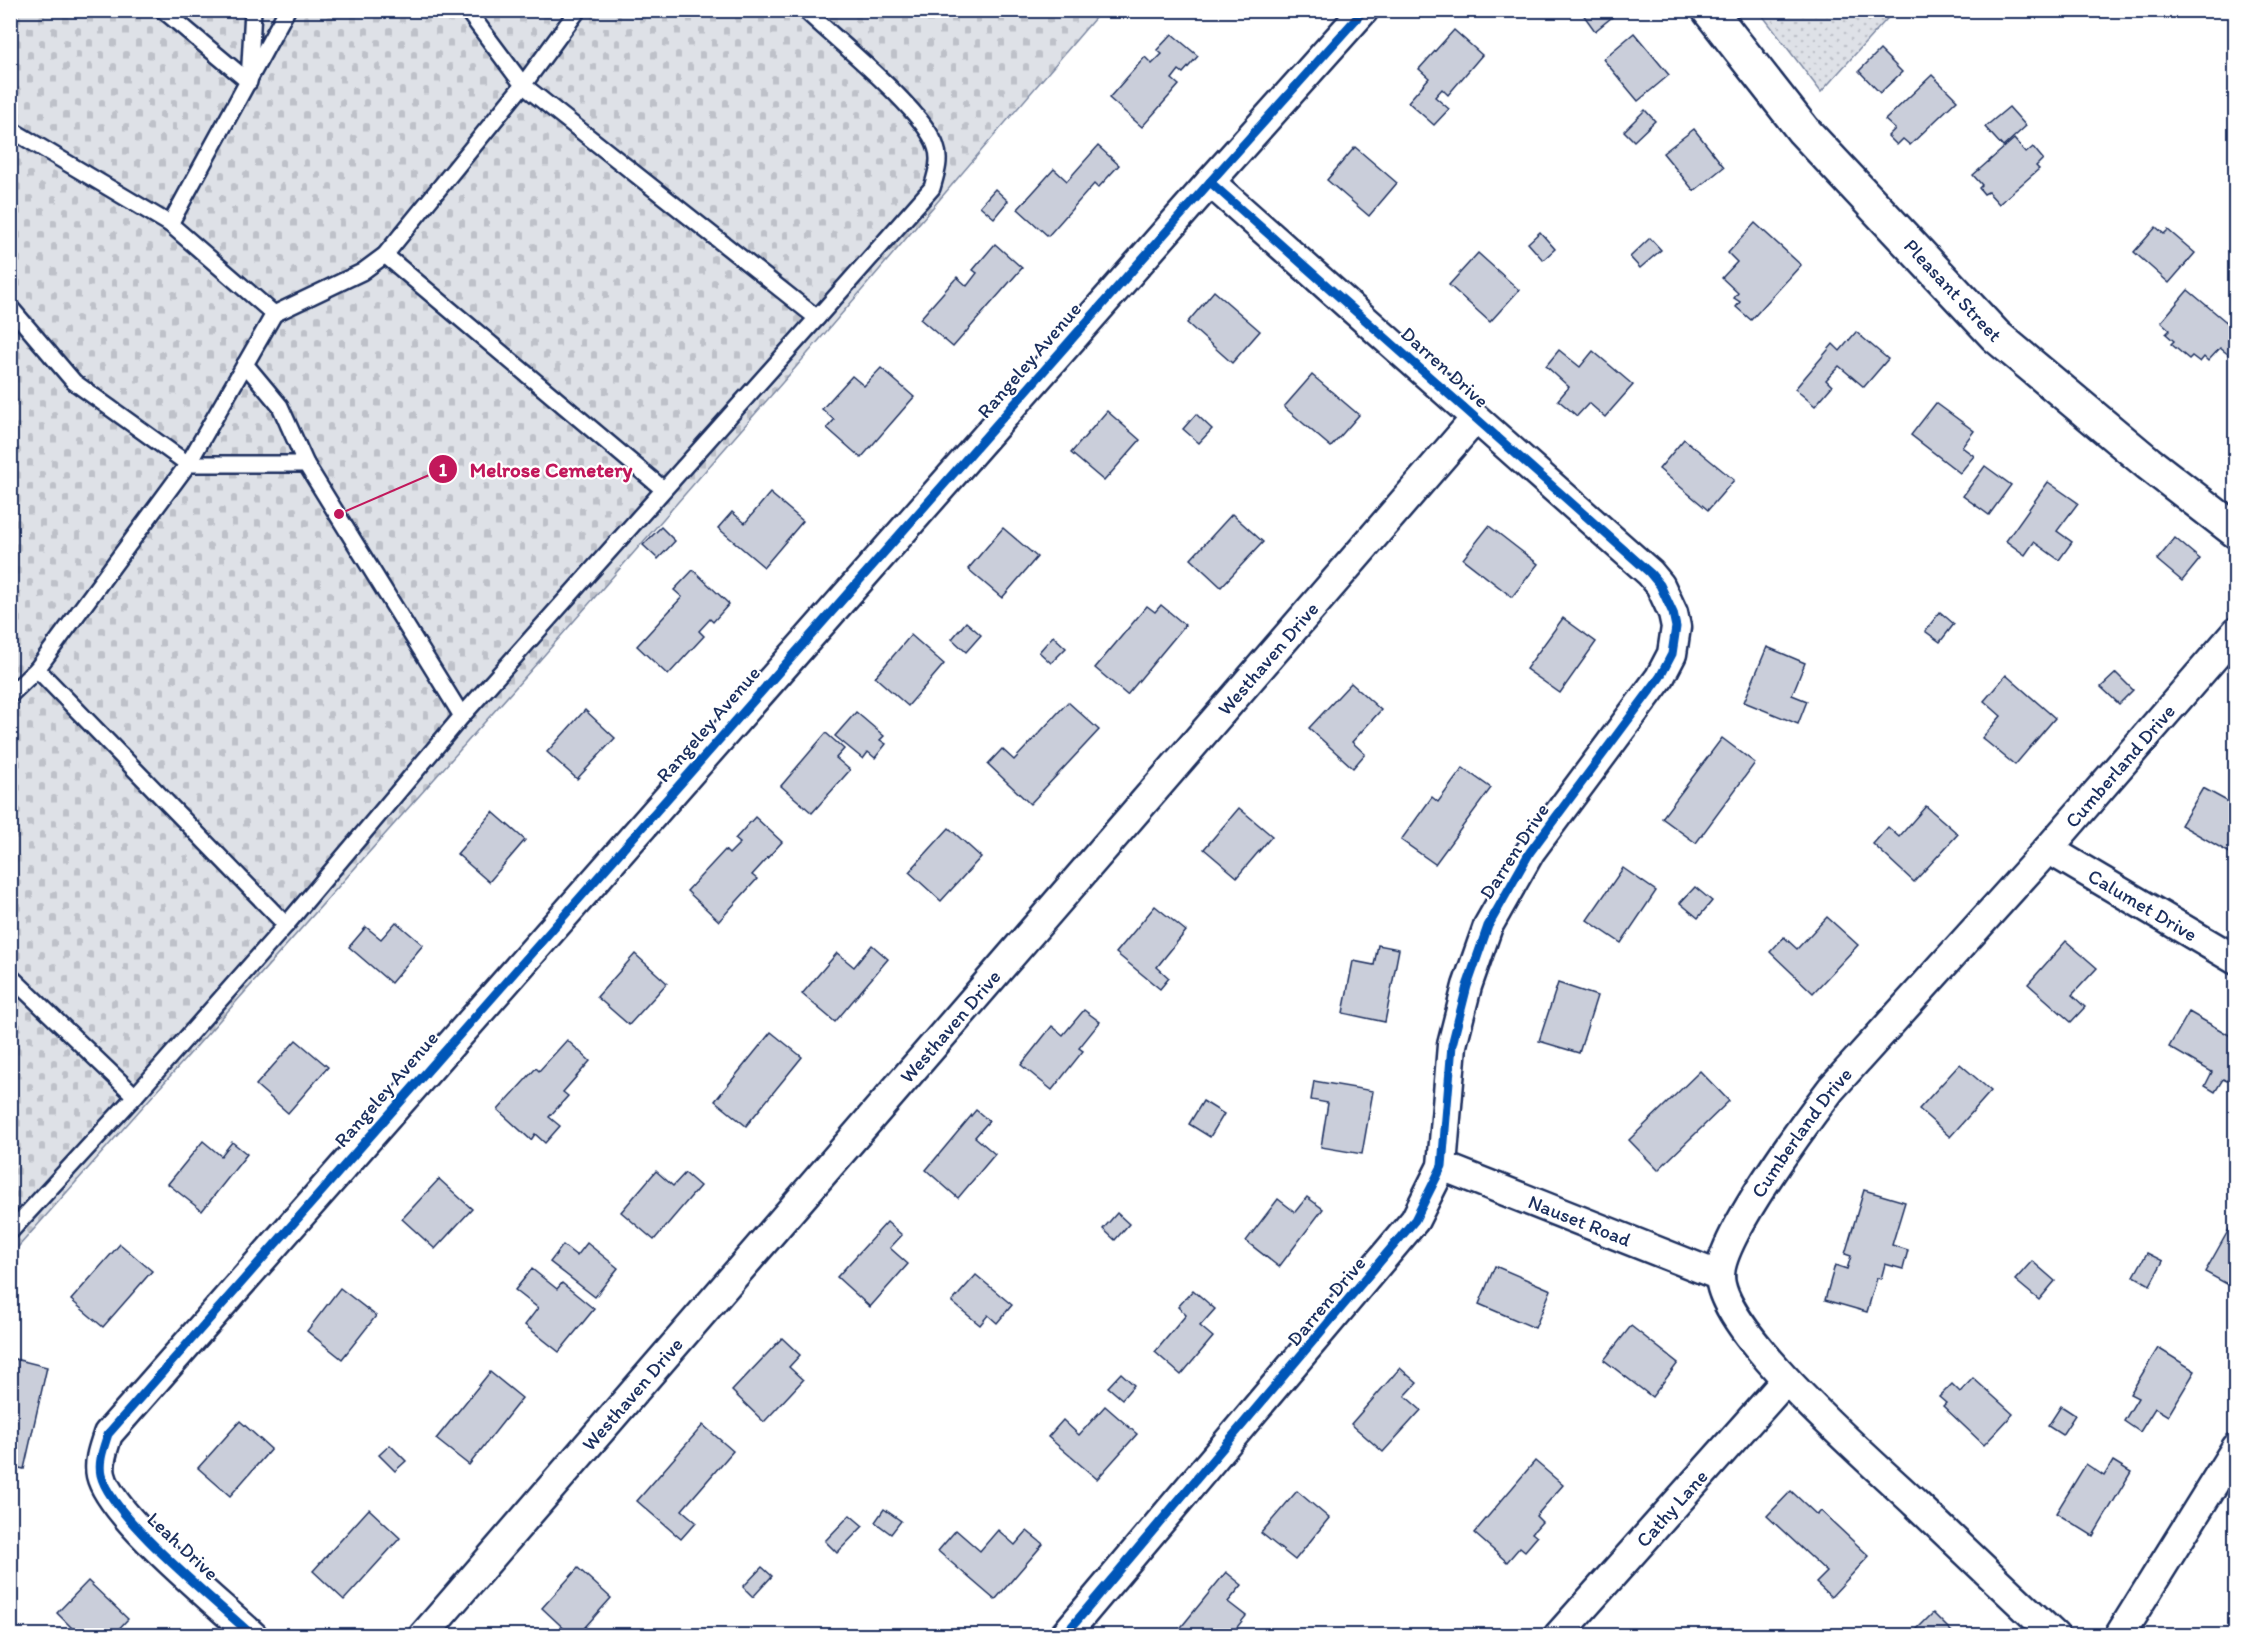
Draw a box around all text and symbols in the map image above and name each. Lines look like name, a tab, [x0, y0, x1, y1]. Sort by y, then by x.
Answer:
street label: Pleasant Street	[1899, 234, 2007, 347]
street label: Rangeley Avenue	[972, 297, 1086, 423]
street label: Darren Drive	[1396, 321, 1494, 413]
callout: Melrose Cemetery	[428, 450, 644, 489]
text: Melrose Cemetery	[470, 457, 632, 483]
text: 1	[439, 459, 448, 481]
street label: Westhaven Drive	[1212, 597, 1323, 720]
street label: Rangeley Avenue	[651, 661, 765, 787]
street label: Cumberland Drive	[2060, 699, 2180, 833]
street label: Darren Drive	[1474, 799, 1554, 903]
street label: Calumet Drive	[2084, 863, 2202, 946]
street label: Westhaven Drive	[895, 965, 1006, 1088]
street label: Rangeley Avenue	[329, 1026, 443, 1152]
street label: Cumberland Drive	[1746, 1062, 1857, 1202]
street label: Nauset Road	[1525, 1189, 1635, 1252]
street label: Darren Drive	[1282, 1251, 1370, 1351]
street label: Westhaven Drive	[577, 1332, 688, 1455]
street label: Cathy Lane	[1631, 1465, 1713, 1552]
street label: Leah Drive	[142, 1507, 224, 1585]

